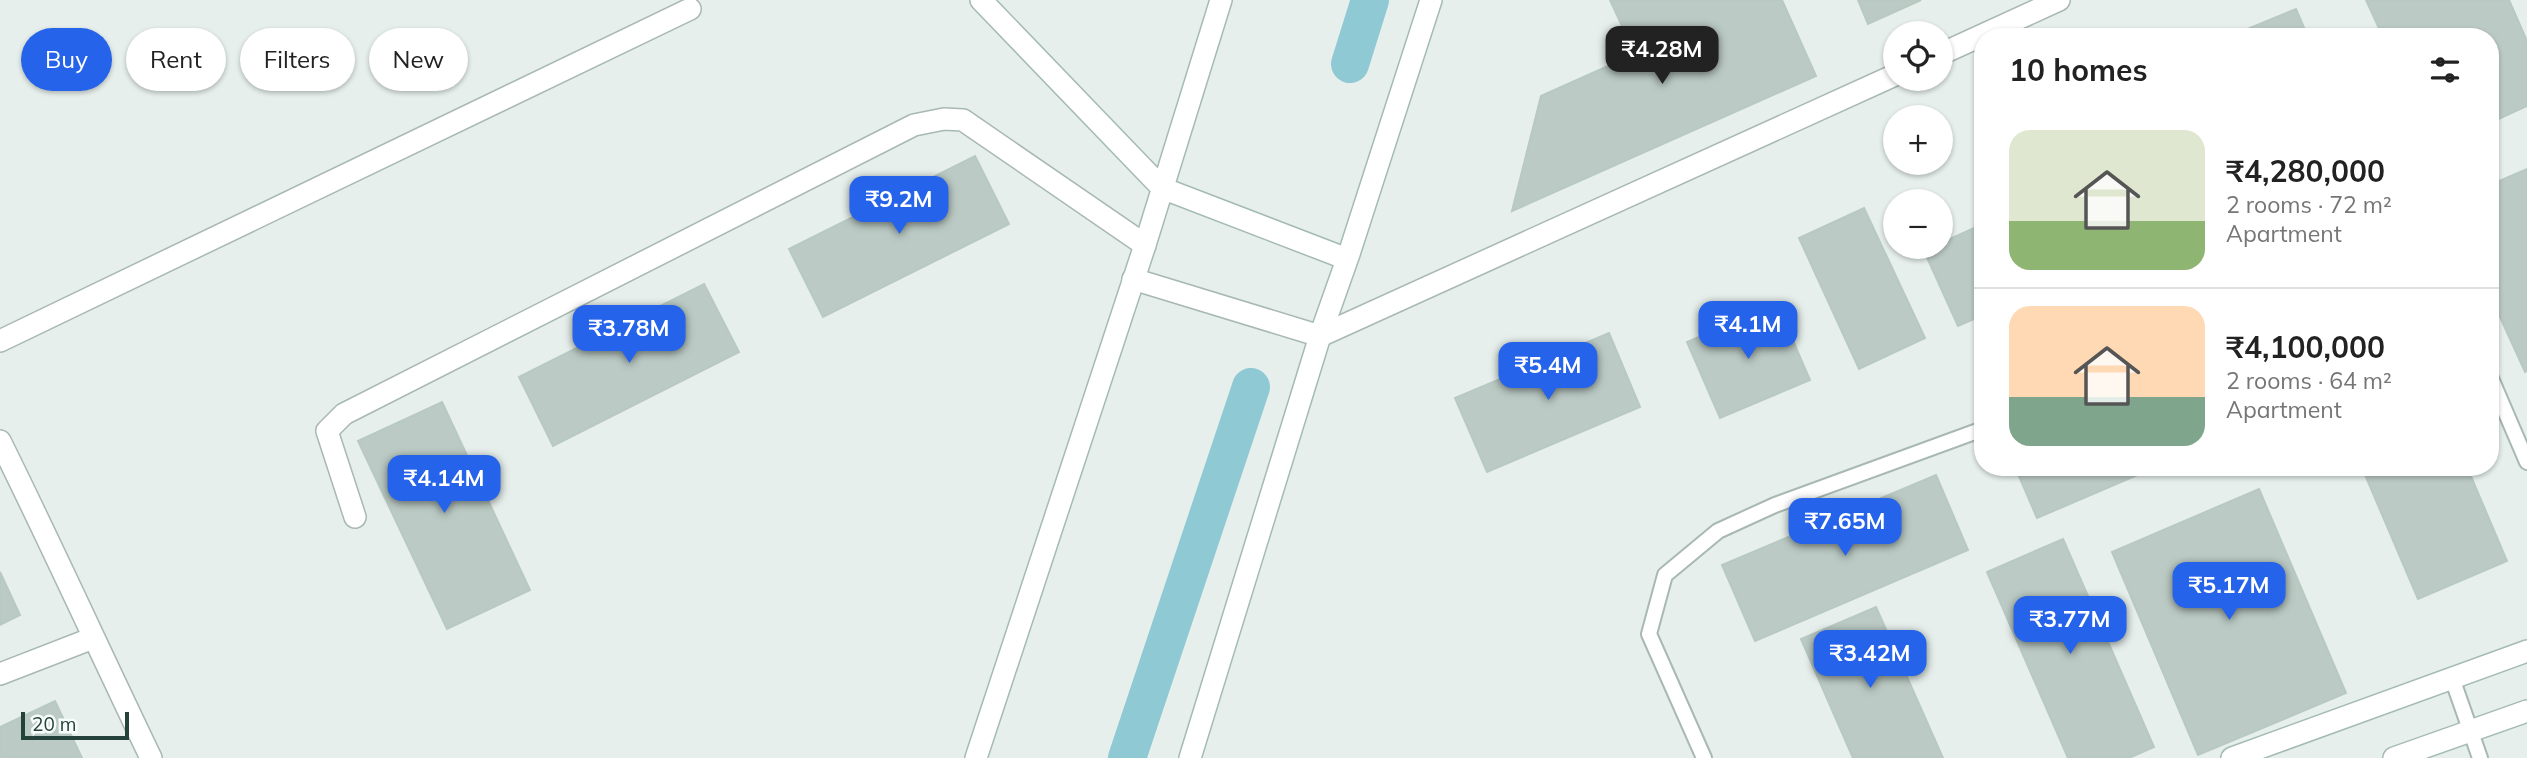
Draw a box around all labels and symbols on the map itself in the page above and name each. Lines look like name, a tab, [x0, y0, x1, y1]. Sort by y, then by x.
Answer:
pin: ₹4.28M	[1605, 27, 1719, 86]
pin: ₹9.2M	[850, 176, 948, 236]
pin: ₹4.1M	[1699, 302, 1797, 361]
pin: ₹3.78M	[572, 306, 686, 365]
pin: ₹5.4M	[1499, 342, 1597, 402]
pin: ₹4.14M	[387, 456, 501, 515]
pin: ₹7.65M	[1788, 498, 1902, 558]
pin: ₹5.17M	[2172, 562, 2286, 622]
pin: ₹3.77M	[2013, 596, 2127, 656]
pin: ₹3.42M	[1813, 630, 1927, 690]
scale bar	[21, 709, 130, 741]

